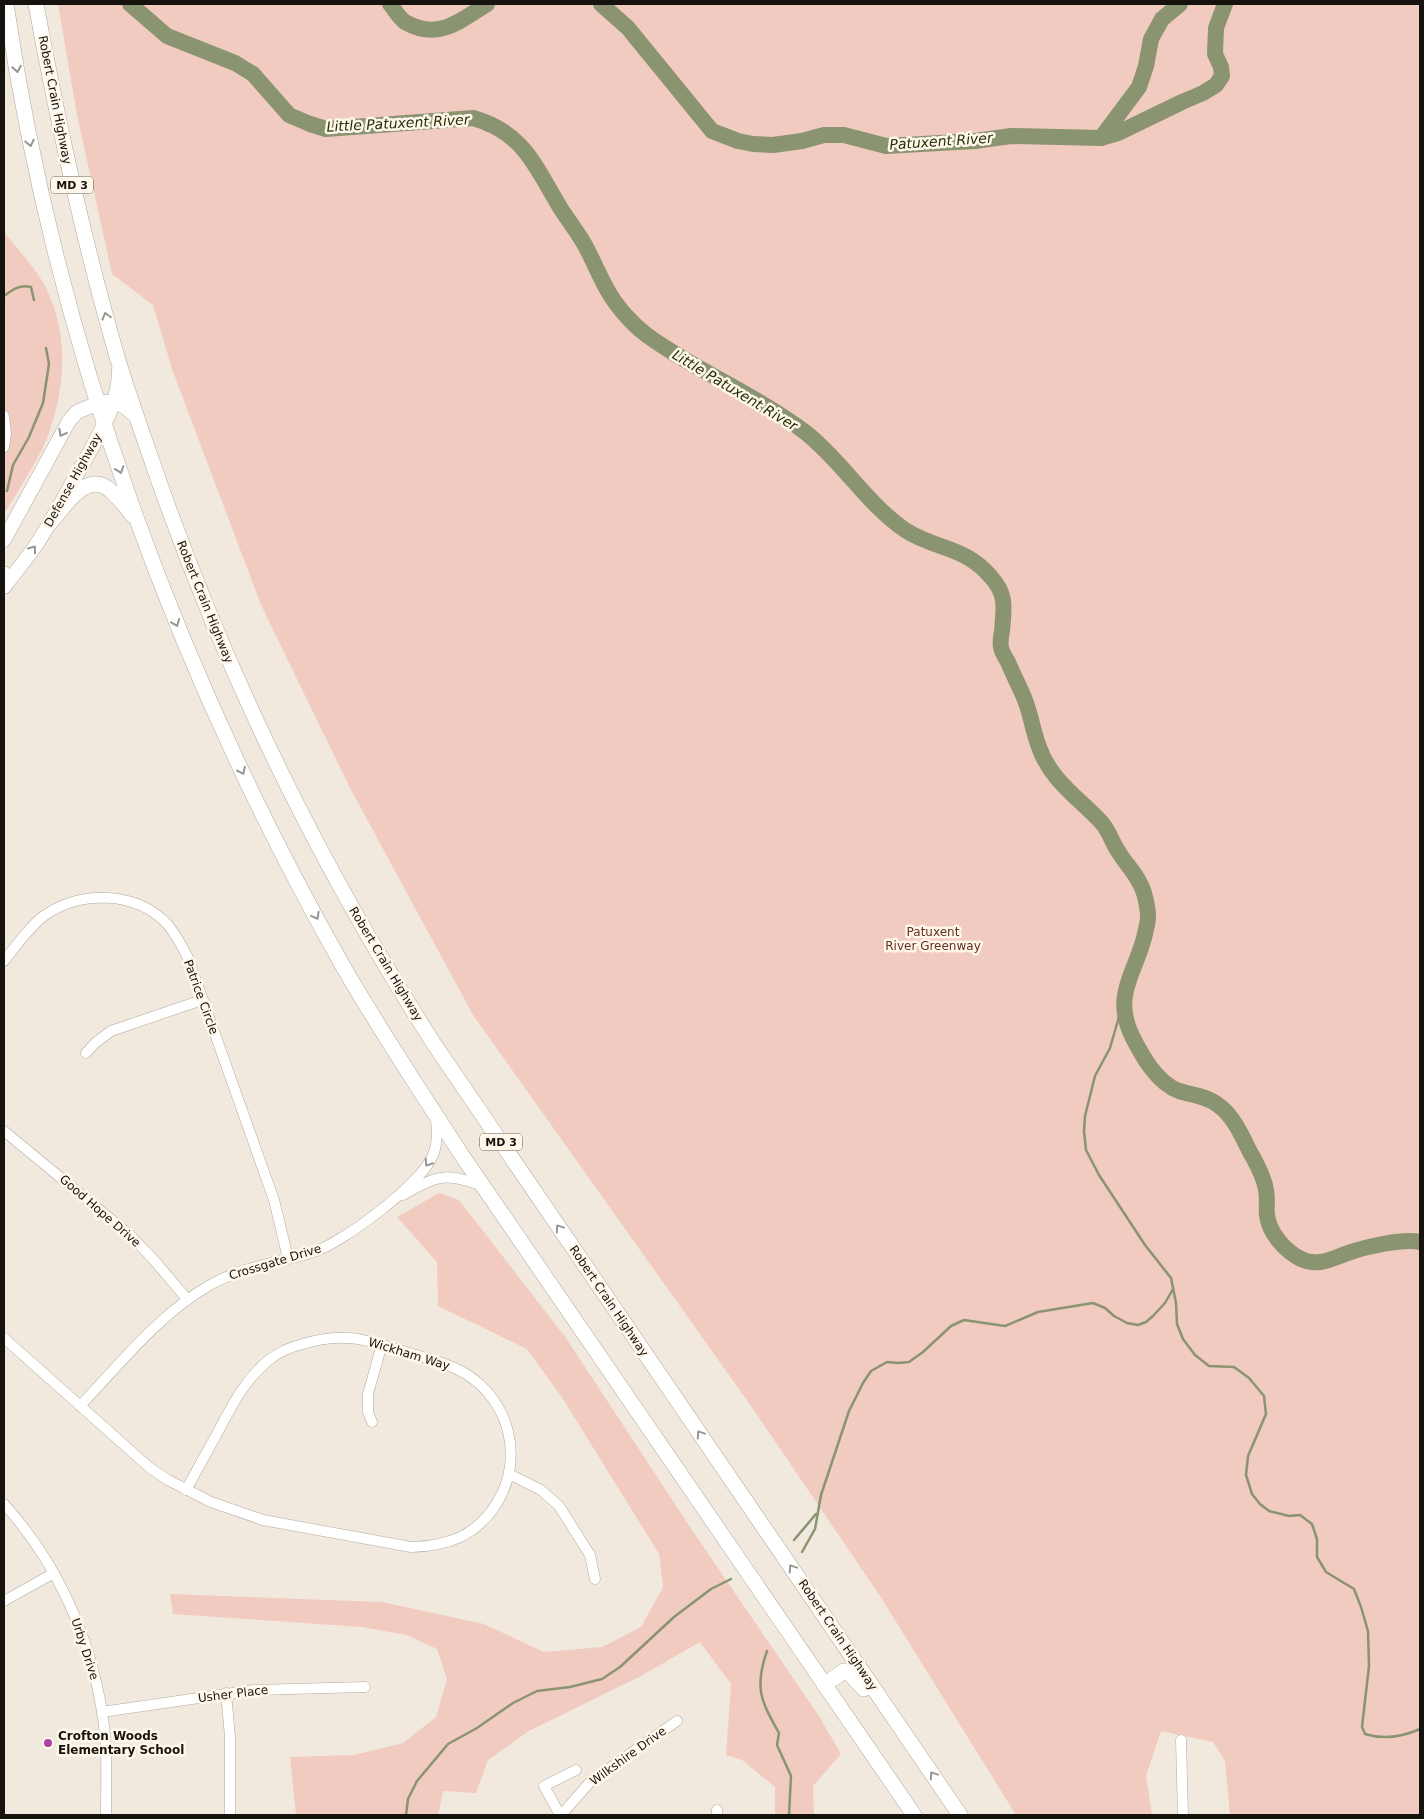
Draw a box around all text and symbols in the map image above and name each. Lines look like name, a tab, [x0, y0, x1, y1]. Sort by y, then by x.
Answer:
street label: Robert Crain Highway	[36, 34, 74, 166]
one-way arrow	[11, 64, 21, 73]
water label: Little Patuxent River	[326, 111, 471, 135]
water label: Patuxent River	[889, 129, 994, 153]
one-way arrow	[24, 138, 35, 147]
road number: MD 3	[51, 176, 93, 194]
one-way arrow	[101, 312, 112, 320]
water label: Little Patuxent River	[670, 346, 801, 434]
one-way arrow	[59, 428, 69, 437]
street label: Defense Highway	[41, 431, 105, 529]
one-way arrow	[114, 466, 124, 474]
street label: Robert Crain Highway	[174, 539, 236, 665]
one-way arrow	[27, 545, 36, 554]
one-way arrow	[170, 618, 181, 627]
one-way arrow	[236, 766, 246, 775]
street label: Robert Crain Highway	[346, 904, 426, 1024]
one-way arrow	[310, 911, 320, 920]
park label: Patuxent River Greenway	[885, 925, 981, 953]
street label: Patrice Circle	[181, 958, 221, 1036]
road number: MD 3	[480, 1134, 522, 1150]
one-way arrow	[425, 1157, 434, 1166]
street label: Good Hope Drive	[57, 1172, 143, 1250]
one-way arrow	[556, 1224, 566, 1233]
street label: Crossgate Drive	[227, 1241, 323, 1283]
street label: Robert Crain Highway	[567, 1243, 651, 1359]
street label: Wickham Way	[367, 1335, 451, 1373]
one-way arrow	[697, 1430, 706, 1440]
one-way arrow	[789, 1565, 798, 1574]
street label: Robert Crain Highway	[796, 1577, 880, 1693]
street label: Urby Drive	[68, 1616, 102, 1682]
street label: Usher Place	[197, 1683, 269, 1705]
street label: Wilkshire Drive	[587, 1724, 669, 1788]
place label: Crofton Woods Elementary School	[58, 1729, 184, 1757]
marker: Crofton Woods Elementary School	[42, 1737, 54, 1749]
one-way arrow	[930, 1771, 939, 1781]

